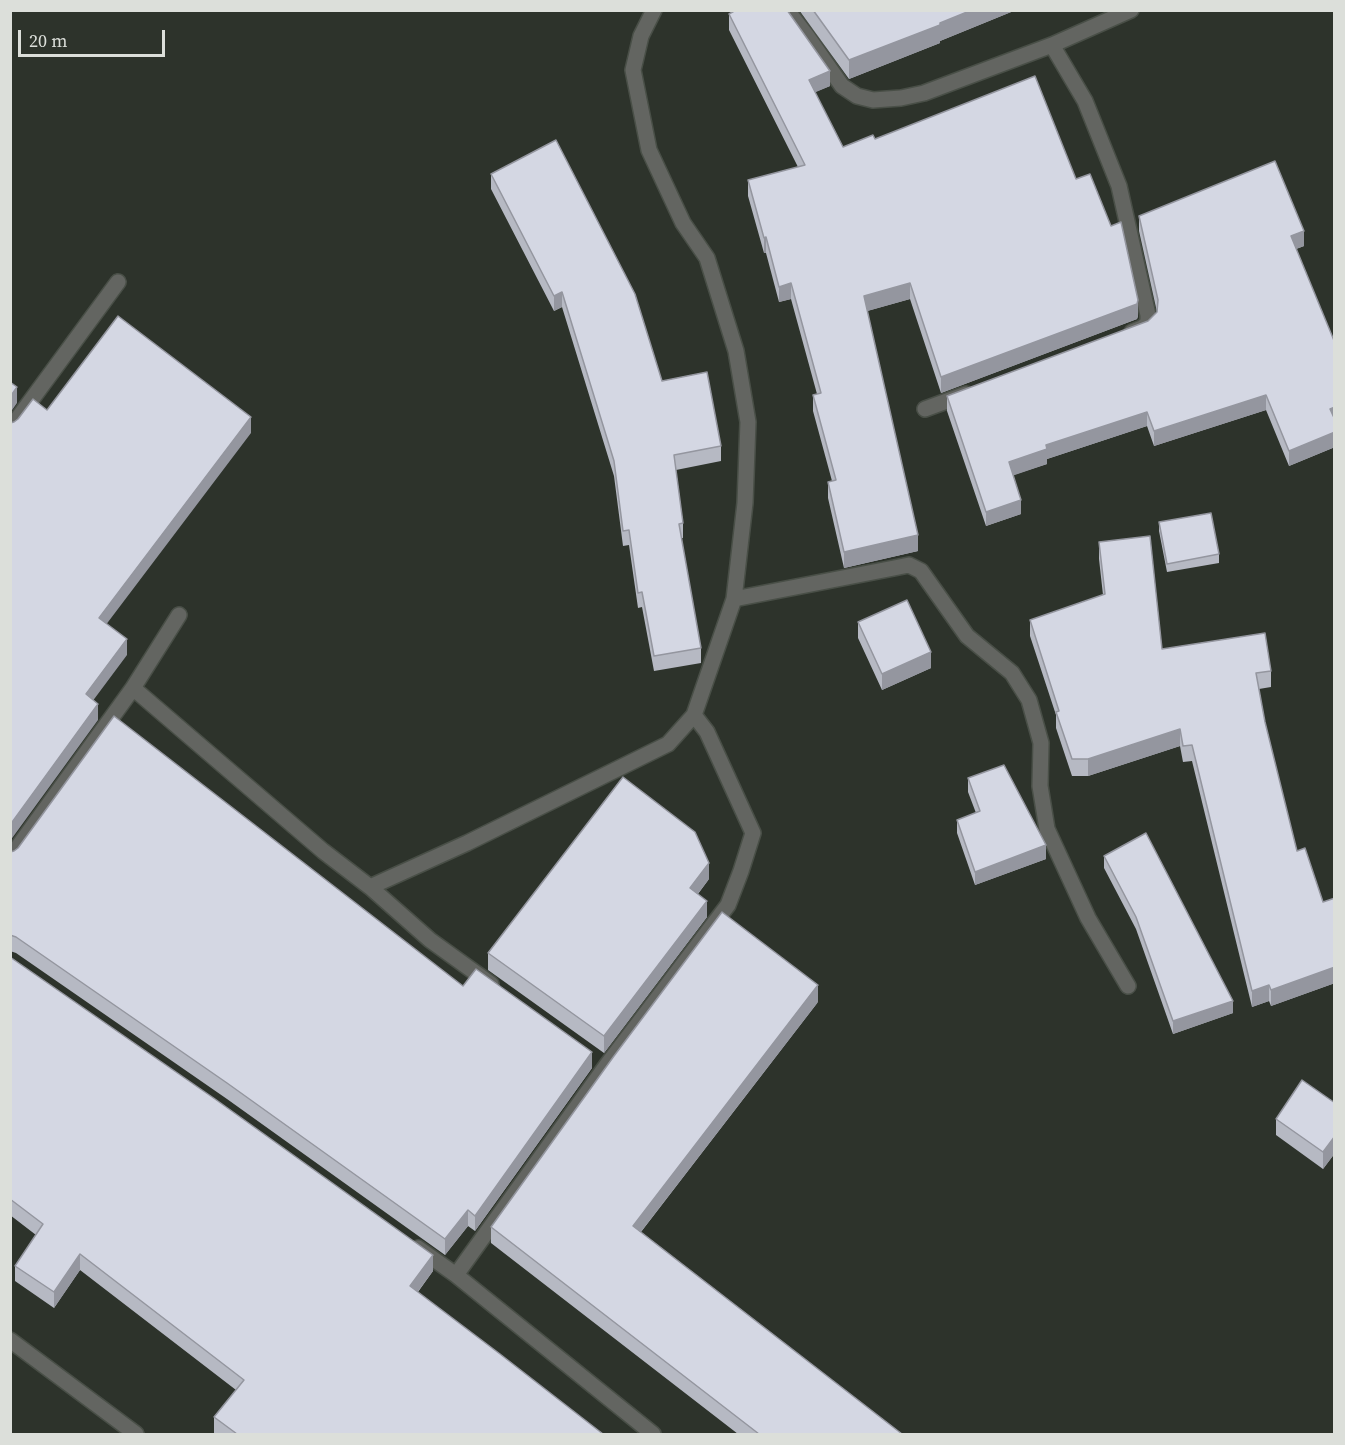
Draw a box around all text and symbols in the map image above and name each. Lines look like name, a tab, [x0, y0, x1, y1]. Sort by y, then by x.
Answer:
scale bar	[21, 18, 168, 56]
text: 20 m	[29, 28, 67, 53]

